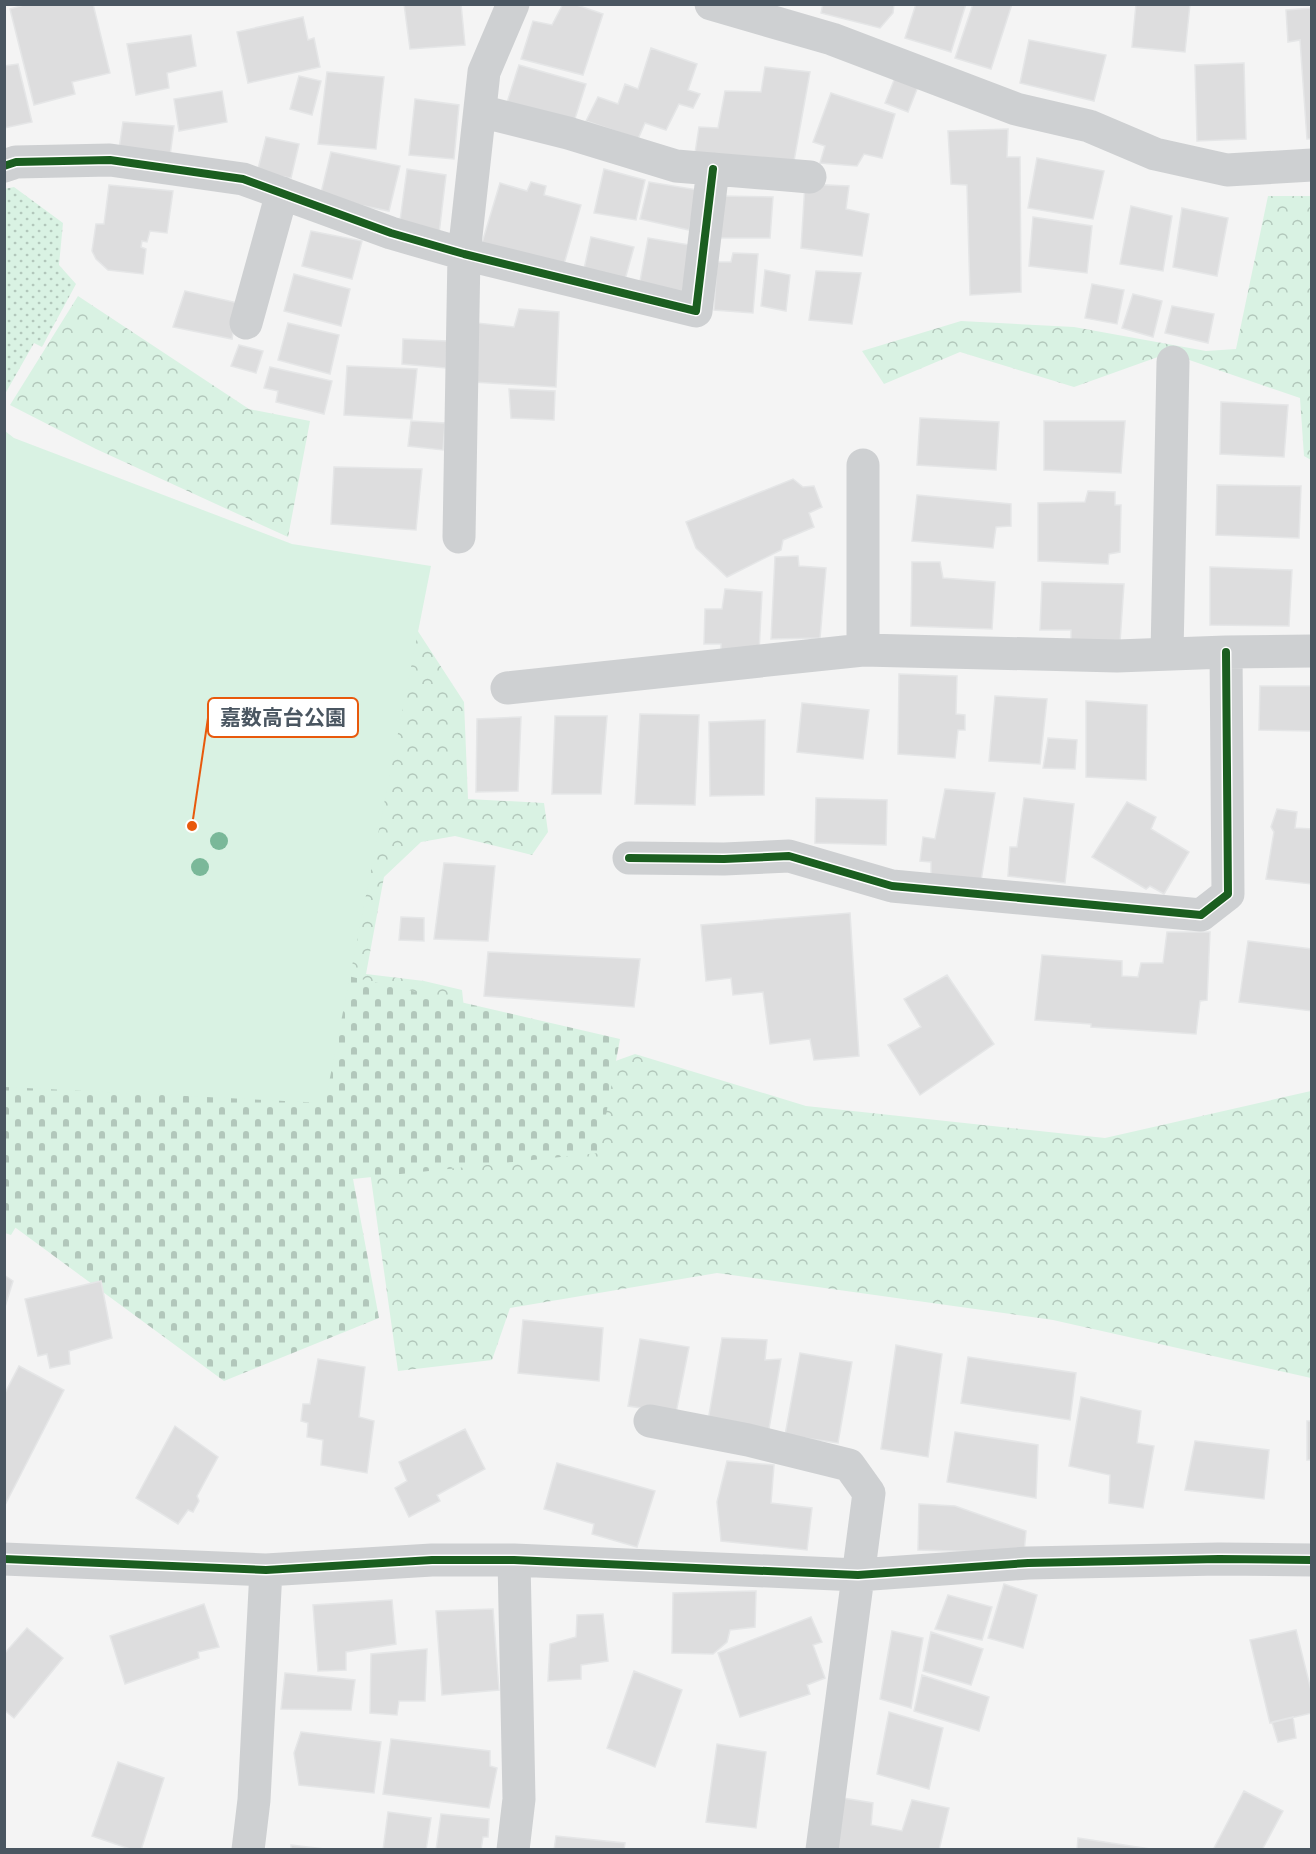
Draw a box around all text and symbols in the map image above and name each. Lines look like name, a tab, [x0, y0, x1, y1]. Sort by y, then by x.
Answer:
callout: 嘉数高台公園	[208, 698, 358, 737]
text: 嘉数高台公園	[220, 706, 346, 733]

